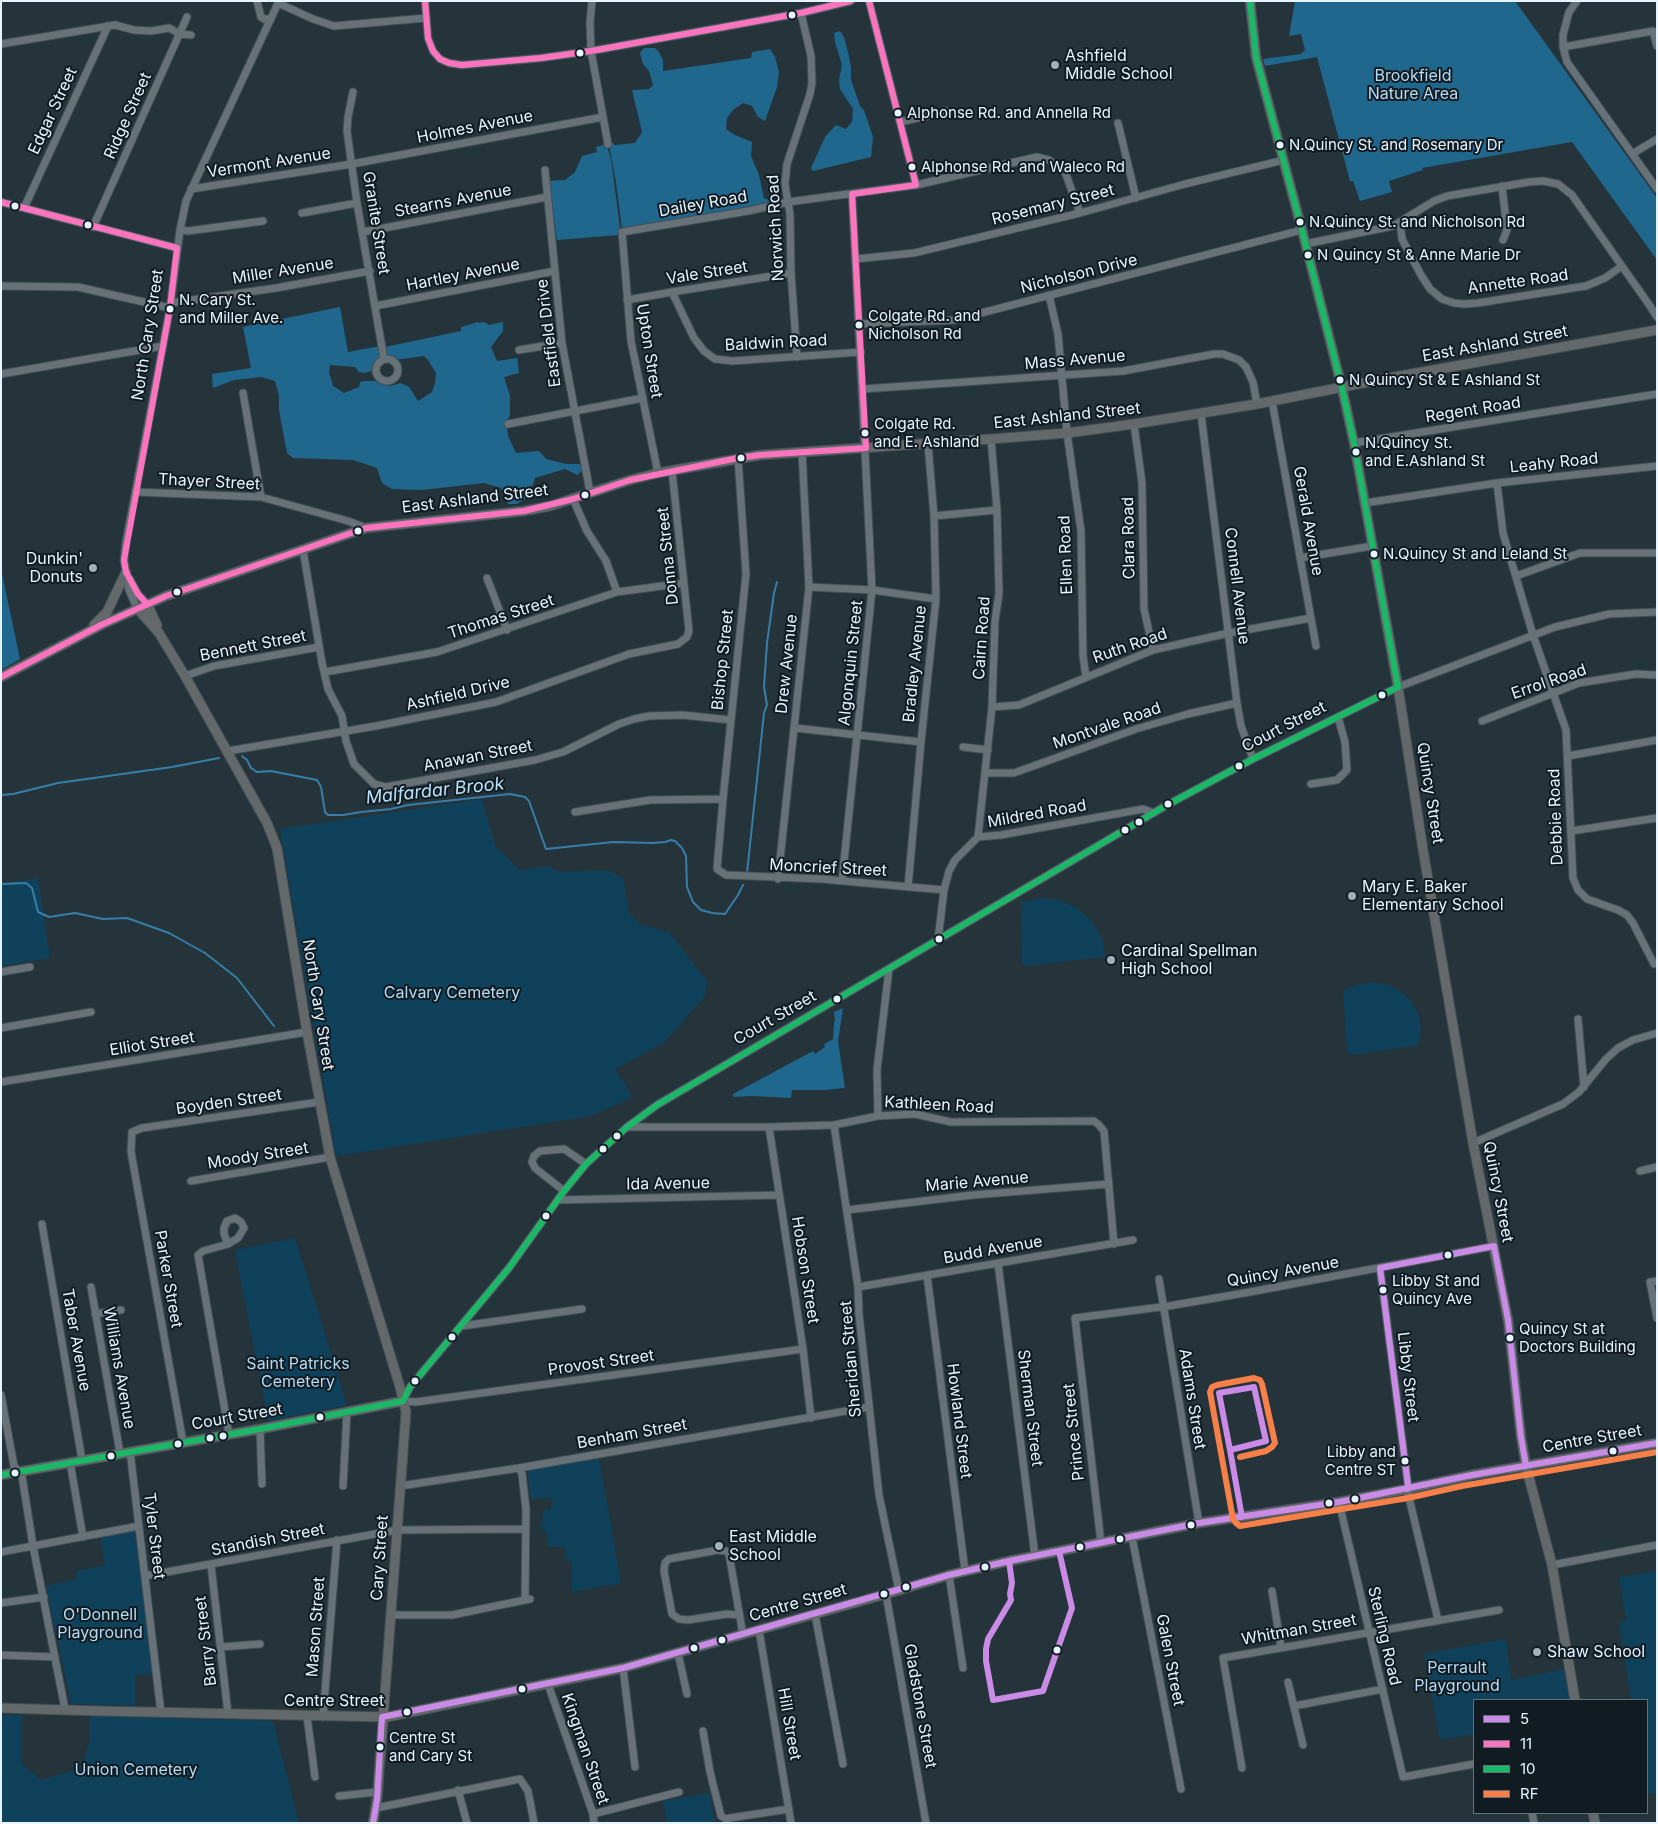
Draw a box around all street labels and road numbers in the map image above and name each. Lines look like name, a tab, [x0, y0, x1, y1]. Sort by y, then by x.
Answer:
street label: Edgar Street	[24, 64, 82, 158]
street label: Ridge Street	[100, 70, 156, 162]
street label: Holmes Avenue	[415, 106, 535, 148]
street label: Vermont Avenue	[206, 144, 332, 182]
street label: Granite Street	[358, 170, 394, 276]
street label: Norwich Road	[764, 174, 788, 282]
street label: Stearns Avenue	[393, 180, 513, 222]
street label: Rosemary Street	[990, 181, 1116, 229]
street label: Dailey Road	[657, 187, 749, 221]
street label: Nicholson Drive	[1019, 250, 1139, 298]
street label: Miller Avenue	[231, 254, 335, 288]
street label: Hartley Avenue	[405, 255, 521, 295]
street label: Vale Street	[665, 257, 749, 289]
street label: Annette Road	[1466, 265, 1570, 299]
street label: North Cary Street	[128, 268, 168, 402]
street label: Eastfield Drive	[533, 278, 565, 388]
street label: Upton Street	[632, 302, 666, 400]
street label: East Ashland Street	[1421, 322, 1569, 366]
street label: Baldwin Road	[724, 331, 828, 355]
street label: Mass Avenue	[1024, 346, 1126, 374]
street label: Regent Road	[1424, 393, 1522, 427]
street label: East Ashland Street	[993, 399, 1141, 433]
street label: Leahy Road	[1509, 449, 1599, 477]
street label: Gerald Avenue	[1289, 465, 1327, 577]
street label: Thayer Street	[157, 470, 261, 494]
street label: East Ashland Street	[401, 480, 549, 518]
street label: Clara Road	[1119, 497, 1139, 579]
street label: Donna Street	[653, 506, 683, 606]
street label: Ellen Road	[1055, 515, 1077, 595]
street label: Connell Avenue	[1220, 526, 1254, 646]
street label: Thomas Street	[445, 591, 557, 643]
street label: Cairn Road	[970, 596, 994, 680]
street label: Algonquin Street	[835, 599, 867, 727]
street label: Bradley Avenue	[899, 604, 931, 724]
street label: Bishop Street	[708, 609, 738, 711]
street label: Drew Avenue	[772, 613, 802, 715]
street label: Ruth Road	[1090, 624, 1170, 668]
street label: Bennett Street	[198, 626, 308, 666]
street label: Errol Road	[1509, 660, 1589, 704]
street label: Ashfield Drive	[404, 673, 512, 715]
street label: Montvale Road	[1050, 698, 1164, 754]
street label: Court Street	[1239, 698, 1329, 756]
street label: Anawan Street	[422, 736, 534, 776]
street label: Quincy Street	[1413, 741, 1447, 845]
street label: Debbie Road	[1545, 768, 1567, 866]
street label: Mildred Road	[986, 796, 1088, 832]
street label: Moncrief Street	[769, 855, 887, 881]
street label: North Cary Street	[298, 938, 338, 1072]
street label: Court Street	[730, 987, 820, 1049]
street label: Elliot Street	[108, 1028, 196, 1060]
street label: Boyden Street	[175, 1085, 283, 1119]
street label: Kathleen Road	[884, 1093, 994, 1117]
street label: Moody Street	[206, 1139, 310, 1173]
street label: Quincy Street	[1479, 1140, 1517, 1244]
street label: Marie Avenue	[925, 1168, 1029, 1196]
street label: Ida Avenue	[626, 1174, 710, 1194]
street label: Hobson Street	[787, 1215, 823, 1325]
street label: Parker Street	[150, 1229, 186, 1329]
street label: Budd Avenue	[942, 1232, 1044, 1268]
street label: Quincy Avenue	[1225, 1253, 1341, 1291]
street label: Taber Avenue	[58, 1287, 94, 1393]
street label: Sheridan Street	[836, 1300, 866, 1418]
street label: Williams Avenue	[99, 1306, 139, 1430]
street label: Libby Street	[1393, 1331, 1423, 1423]
street label: Provost Street	[547, 1346, 655, 1380]
street label: Adams Street	[1175, 1347, 1209, 1451]
street label: Sherman Street	[1013, 1349, 1047, 1467]
street label: Howland Street	[942, 1362, 976, 1480]
street label: Prince Street	[1059, 1382, 1089, 1482]
street label: Court Street	[190, 1400, 284, 1434]
street label: Benham Street	[575, 1415, 689, 1453]
street label: Centre Street	[1541, 1421, 1643, 1457]
street label: Tyler Street	[139, 1492, 169, 1580]
street label: Cary Street	[367, 1515, 393, 1601]
street label: Standish Street	[210, 1520, 326, 1560]
street label: Mason Street	[303, 1576, 329, 1678]
street label: Centre Street	[747, 1580, 849, 1626]
street label: Sterling Road	[1363, 1585, 1405, 1687]
street label: Barry Street	[191, 1595, 221, 1687]
street label: Whitman Street	[1240, 1610, 1358, 1650]
street label: Galen Street	[1152, 1612, 1188, 1708]
street label: Gladstone Street	[900, 1642, 940, 1770]
street label: Hill Street	[773, 1686, 805, 1762]
street label: Centre Street	[284, 1691, 384, 1711]
street label: Kingman Street	[557, 1691, 613, 1807]

